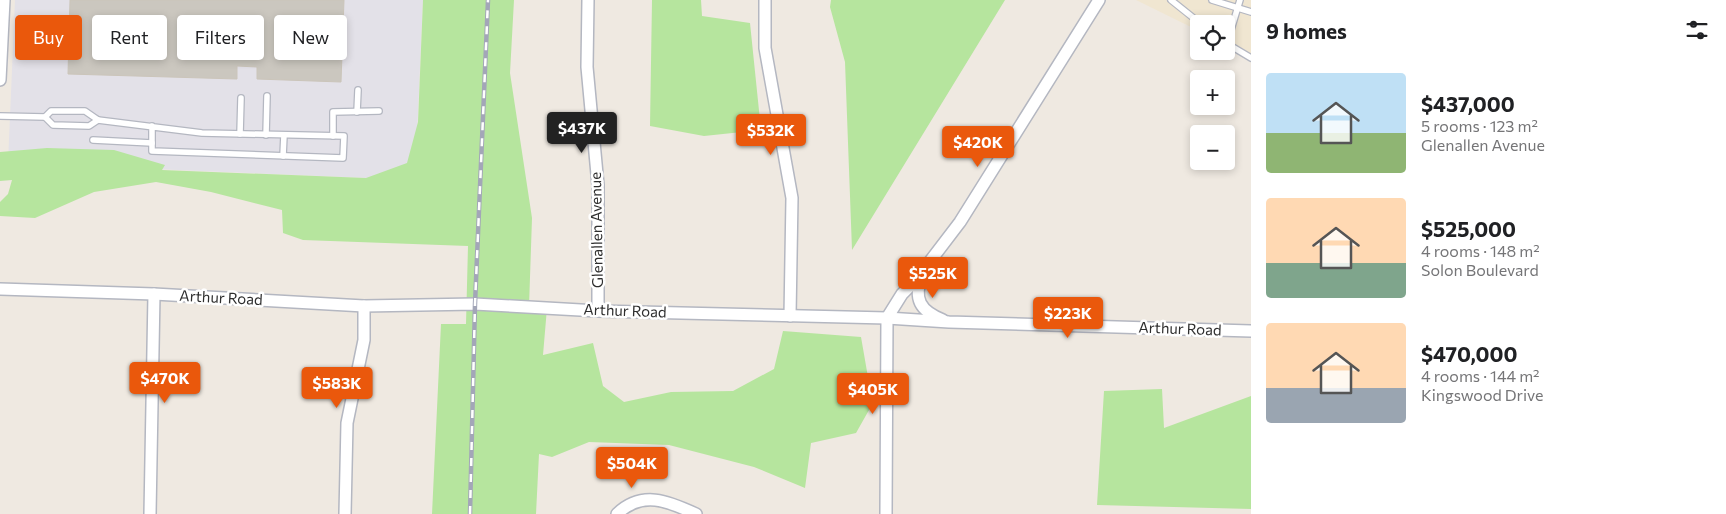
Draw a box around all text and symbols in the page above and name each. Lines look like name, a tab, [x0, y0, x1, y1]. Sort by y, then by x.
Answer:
chip: Buy	[15, 15, 82, 60]
chip: Rent	[92, 15, 167, 60]
chip: Filters	[177, 15, 264, 60]
chip: New	[274, 15, 347, 60]
map controls	[1190, 15, 1235, 170]
button: locate	[1190, 15, 1235, 60]
icon: filters	[1683, 16, 1711, 44]
text: 9 homes	[1266, 18, 1347, 43]
button: +	[1190, 70, 1235, 115]
text: $437,000	[1421, 91, 1515, 116]
icon: home	[1306, 93, 1366, 153]
pin: $437K	[547, 112, 617, 154]
pin: $532K	[736, 114, 806, 156]
text: 5 rooms · 123 m²	[1421, 116, 1538, 135]
text: $437K	[558, 118, 606, 137]
text: $532K	[747, 120, 795, 139]
button: −	[1190, 125, 1235, 170]
pin: $420K	[943, 126, 1013, 168]
text: $420K	[953, 132, 1003, 151]
text: Glenallen Avenue	[1421, 135, 1545, 154]
street label: Glenallen Avenue	[586, 172, 606, 288]
text: $525,000	[1421, 216, 1516, 241]
icon: home	[1306, 218, 1366, 278]
text: 4 rooms · 148 m²	[1421, 241, 1540, 260]
pin: $525K	[898, 256, 968, 299]
text: Solon Boulevard	[1421, 260, 1539, 279]
text: $525K	[909, 263, 957, 282]
street label: Arthur Road	[179, 286, 263, 308]
pin: $223K	[1033, 296, 1103, 339]
street label: Arthur Road	[583, 300, 667, 320]
text: $223K	[1044, 303, 1092, 322]
street label: Arthur Road	[1138, 318, 1222, 338]
text: $470,000	[1421, 341, 1517, 366]
icon: home	[1306, 343, 1366, 403]
pin: $470K	[130, 362, 200, 404]
pin: $583K	[302, 366, 372, 409]
text: 4 rooms · 144 m²	[1421, 366, 1540, 385]
text: $470K	[140, 368, 190, 387]
pin: $405K	[838, 372, 908, 415]
text: $583K	[313, 373, 361, 392]
text: $405K	[848, 379, 898, 398]
text: Kingswood Drive	[1421, 385, 1543, 404]
pin: $504K	[597, 446, 667, 489]
text: $504K	[607, 453, 657, 472]

